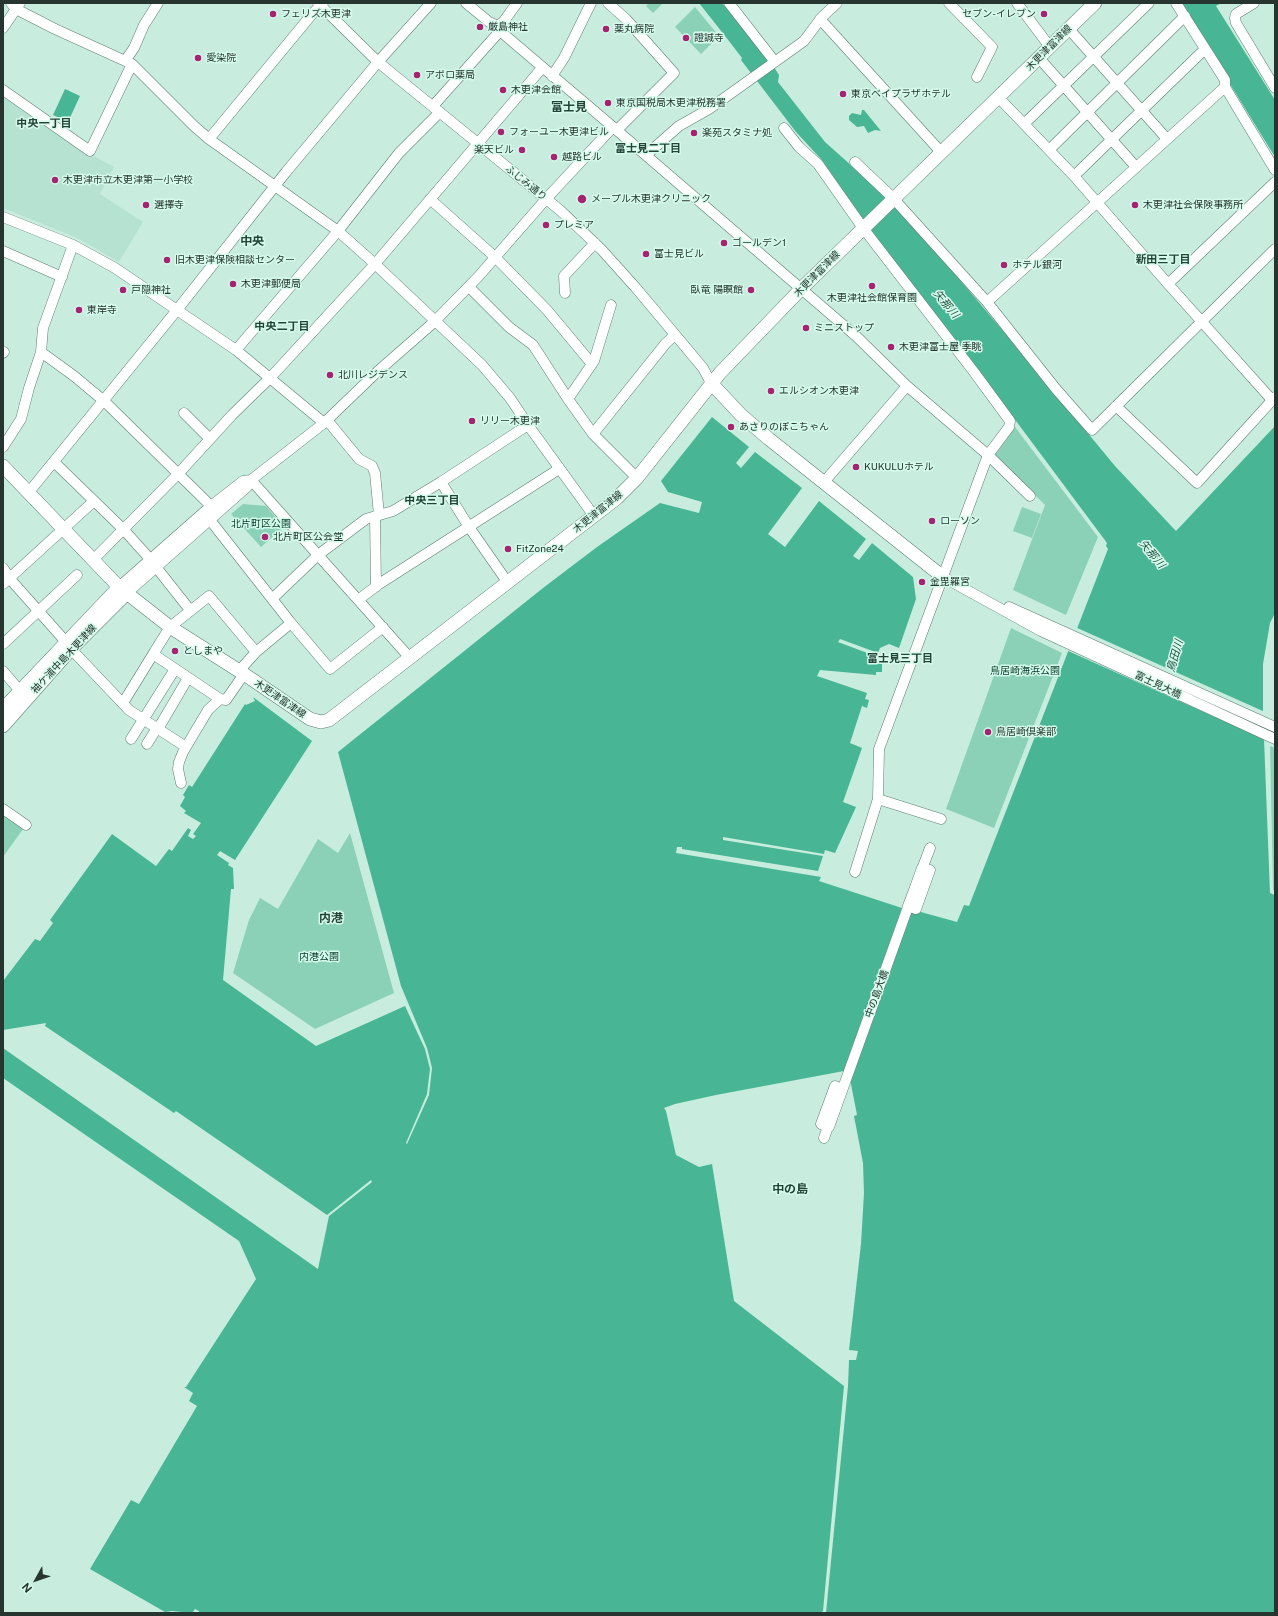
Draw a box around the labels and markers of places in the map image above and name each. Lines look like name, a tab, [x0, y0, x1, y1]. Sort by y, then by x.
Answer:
place label: フェリズ木更津	[281, 8, 351, 20]
place label: セブン-イレブン	[962, 8, 1036, 20]
marker: フェリズ木更津	[268, 9, 278, 19]
marker: セブン-イレブン	[1039, 9, 1049, 19]
place label: 厳島神社	[488, 21, 528, 33]
marker: 厳島神社	[475, 22, 485, 32]
place label: 薬丸病院	[614, 23, 654, 35]
marker: 薬丸病院	[601, 24, 611, 34]
place label: 證誠寺	[694, 32, 724, 44]
marker: 證誠寺	[681, 33, 691, 43]
place label: 愛染院	[206, 52, 236, 64]
marker: 愛染院	[193, 53, 203, 63]
place label: アポロ薬局	[425, 69, 475, 81]
marker: アポロ薬局	[412, 70, 422, 80]
place label: 木更津会館	[511, 84, 561, 96]
marker: 木更津会館	[498, 85, 508, 95]
place label: 東京ベイプラザホテル	[851, 88, 951, 100]
marker: 東京ベイプラザホテル	[838, 89, 848, 99]
place label: 東京国税局木更津税務署	[616, 97, 726, 109]
marker: 東京国税局木更津税務署	[603, 98, 613, 108]
place label: フォーユー木更津ビル	[509, 126, 609, 138]
marker: フォーユー木更津ビル	[496, 127, 506, 137]
place label: 楽苑スタミナ処	[702, 127, 772, 139]
marker: 楽苑スタミナ処	[689, 128, 699, 138]
place label: 楽天ビル	[474, 144, 514, 156]
marker: 楽天ビル	[517, 145, 527, 155]
place label: 越路ビル	[562, 151, 602, 163]
marker: 越路ビル	[549, 152, 559, 162]
place label: 木更津市立木更津第一小学校	[63, 174, 193, 186]
marker: 木更津市立木更津第一小学校	[50, 175, 60, 185]
marker: メープル木更津クリニック	[576, 193, 588, 205]
place label: メープル木更津クリニック	[591, 193, 711, 205]
place label: 選擇寺	[154, 199, 184, 211]
place label: 木更津社会保険事務所	[1143, 199, 1243, 211]
marker: 選擇寺	[141, 200, 151, 210]
marker: 木更津社会保険事務所	[1130, 200, 1140, 210]
place label: プレミア	[554, 219, 594, 231]
marker: プレミア	[541, 220, 551, 230]
place label: ゴールデン1	[732, 237, 786, 249]
marker: ゴールデン1	[719, 238, 729, 248]
place label: 富士見ビル	[654, 248, 704, 260]
marker: 富士見ビル	[641, 249, 651, 259]
place label: 旧木更津保険相談センター	[175, 254, 295, 266]
marker: 旧木更津保険相談センター	[162, 255, 172, 265]
place label: ホテル銀河	[1012, 259, 1062, 271]
marker: ホテル銀河	[999, 260, 1009, 270]
place label: 木更津郵便局	[241, 278, 301, 290]
marker: 木更津郵便局	[228, 279, 238, 289]
marker: 木更津社会館保育園	[867, 281, 877, 291]
place label: 戸隠神社	[131, 284, 171, 296]
place label: 臥竜 陽瞑館	[691, 284, 743, 296]
marker: 戸隠神社	[118, 285, 128, 295]
marker: 臥竜 陽瞑館	[746, 285, 756, 295]
place label: 木更津社会館保育園	[827, 292, 917, 304]
place label: 東岸寺	[87, 304, 117, 316]
marker: 東岸寺	[74, 305, 84, 315]
place label: ミニストップ	[814, 322, 874, 334]
marker: ミニストップ	[801, 323, 811, 333]
place label: 木更津富士屋 季眺	[899, 341, 981, 353]
marker: 木更津富士屋 季眺	[886, 342, 896, 352]
place label: 北川レジデンス	[338, 369, 408, 381]
marker: 北川レジデンス	[325, 370, 335, 380]
place label: エルシオン木更津	[779, 385, 859, 397]
marker: エルシオン木更津	[766, 386, 776, 396]
place label: リリー木更津	[480, 415, 540, 427]
marker: リリー木更津	[467, 416, 477, 426]
place label: あさりのぽこちゃん	[739, 421, 829, 433]
marker: あさりのぽこちゃん	[726, 422, 736, 432]
place label: KUKULUホテル	[864, 461, 934, 473]
marker: KUKULUホテル	[851, 462, 861, 472]
place label: ローソン	[940, 515, 980, 527]
marker: ローソン	[927, 516, 937, 526]
place label: 北片町区公会堂	[273, 531, 343, 543]
marker: 北片町区公会堂	[260, 532, 270, 542]
place label: FitZone24	[516, 543, 564, 555]
marker: FitZone24	[503, 544, 513, 554]
place label: 金毘羅宮	[930, 576, 970, 588]
marker: 金毘羅宮	[917, 577, 927, 587]
place label: としまや	[183, 645, 223, 657]
marker: としまや	[170, 646, 180, 656]
place label: 鳥居崎倶楽部	[996, 726, 1056, 738]
marker: 鳥居崎倶楽部	[983, 727, 993, 737]

